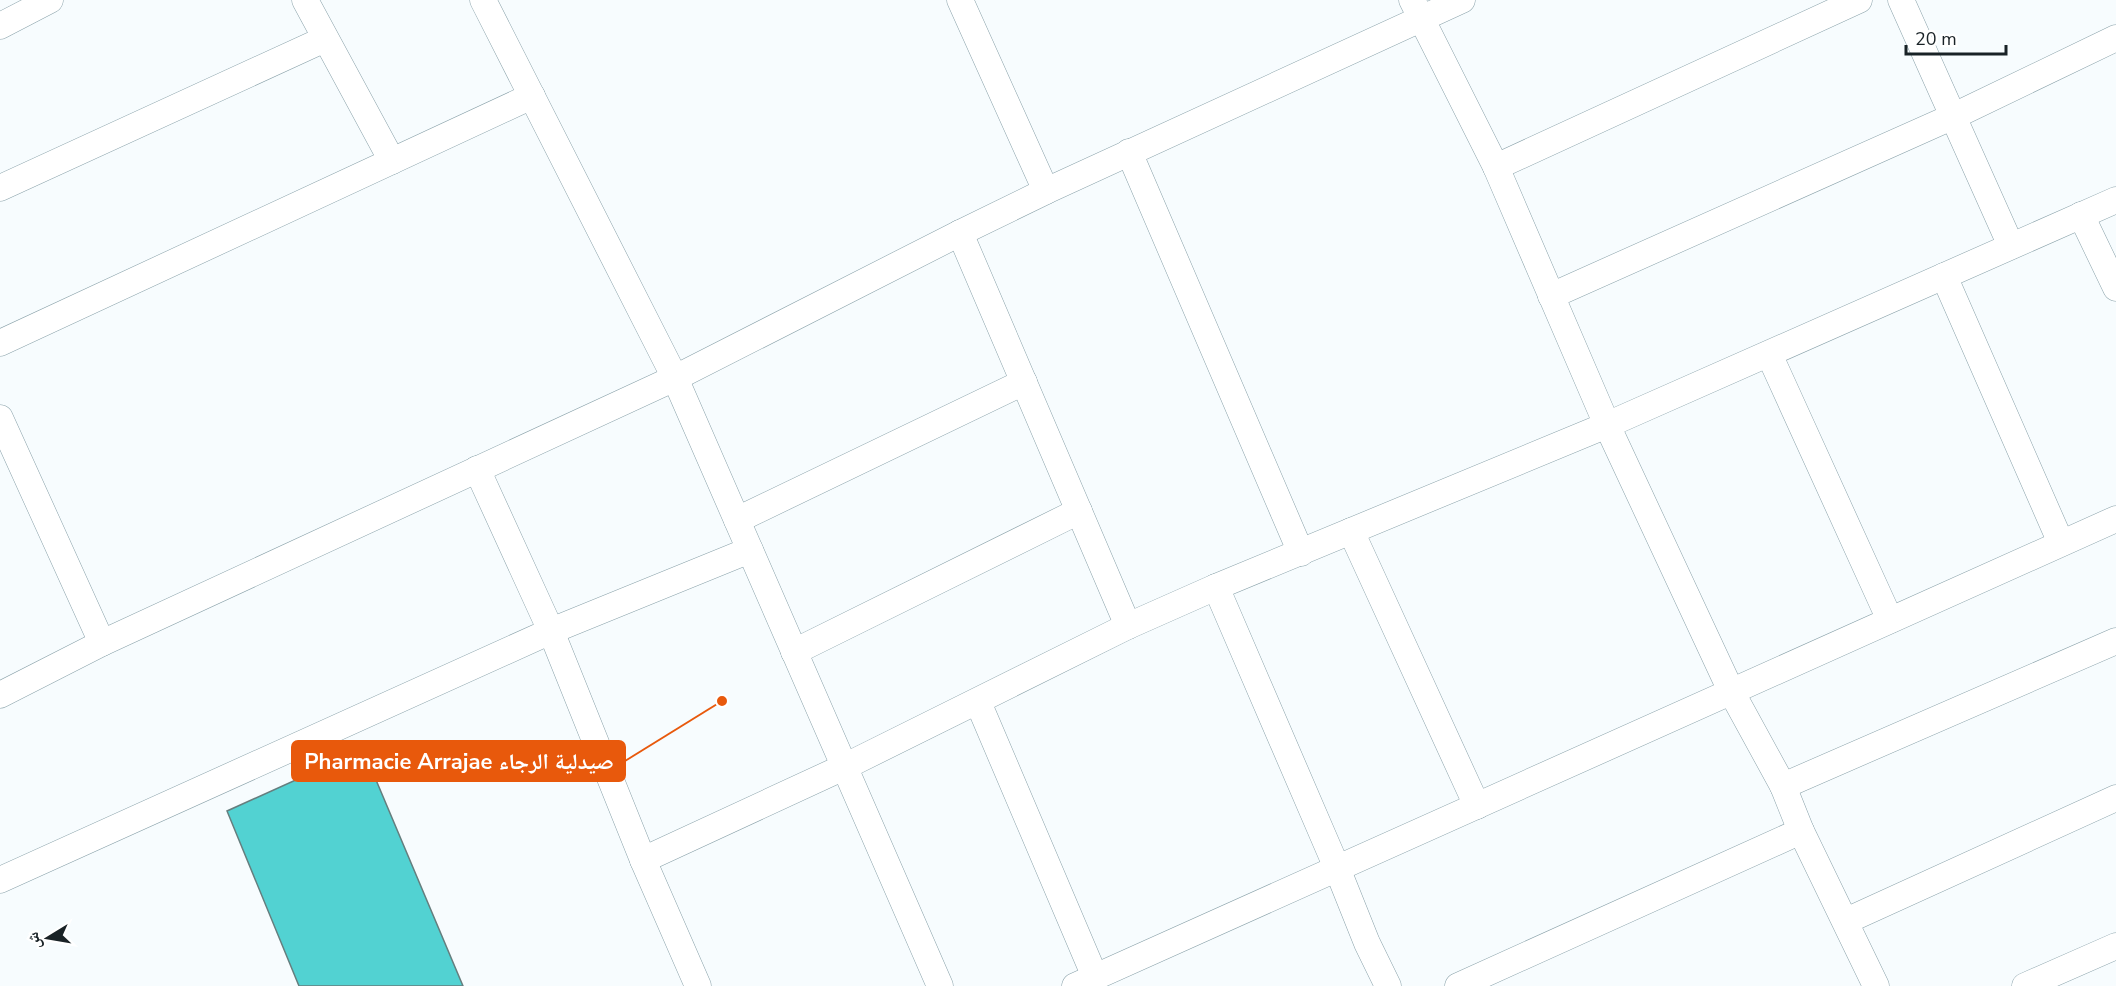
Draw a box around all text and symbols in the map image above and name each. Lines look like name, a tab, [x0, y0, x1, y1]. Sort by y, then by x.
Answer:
scale bar	[1906, 18, 2006, 56]
text: 20 m	[1915, 27, 1957, 51]
callout: Pharmacie Arrajae صيدلية الرجاء	[292, 741, 625, 781]
text: Pharmacie Arrajae صيدلية الرجاء	[304, 747, 614, 777]
north arrow	[18, 908, 78, 968]
text: ش	[22, 930, 47, 951]

